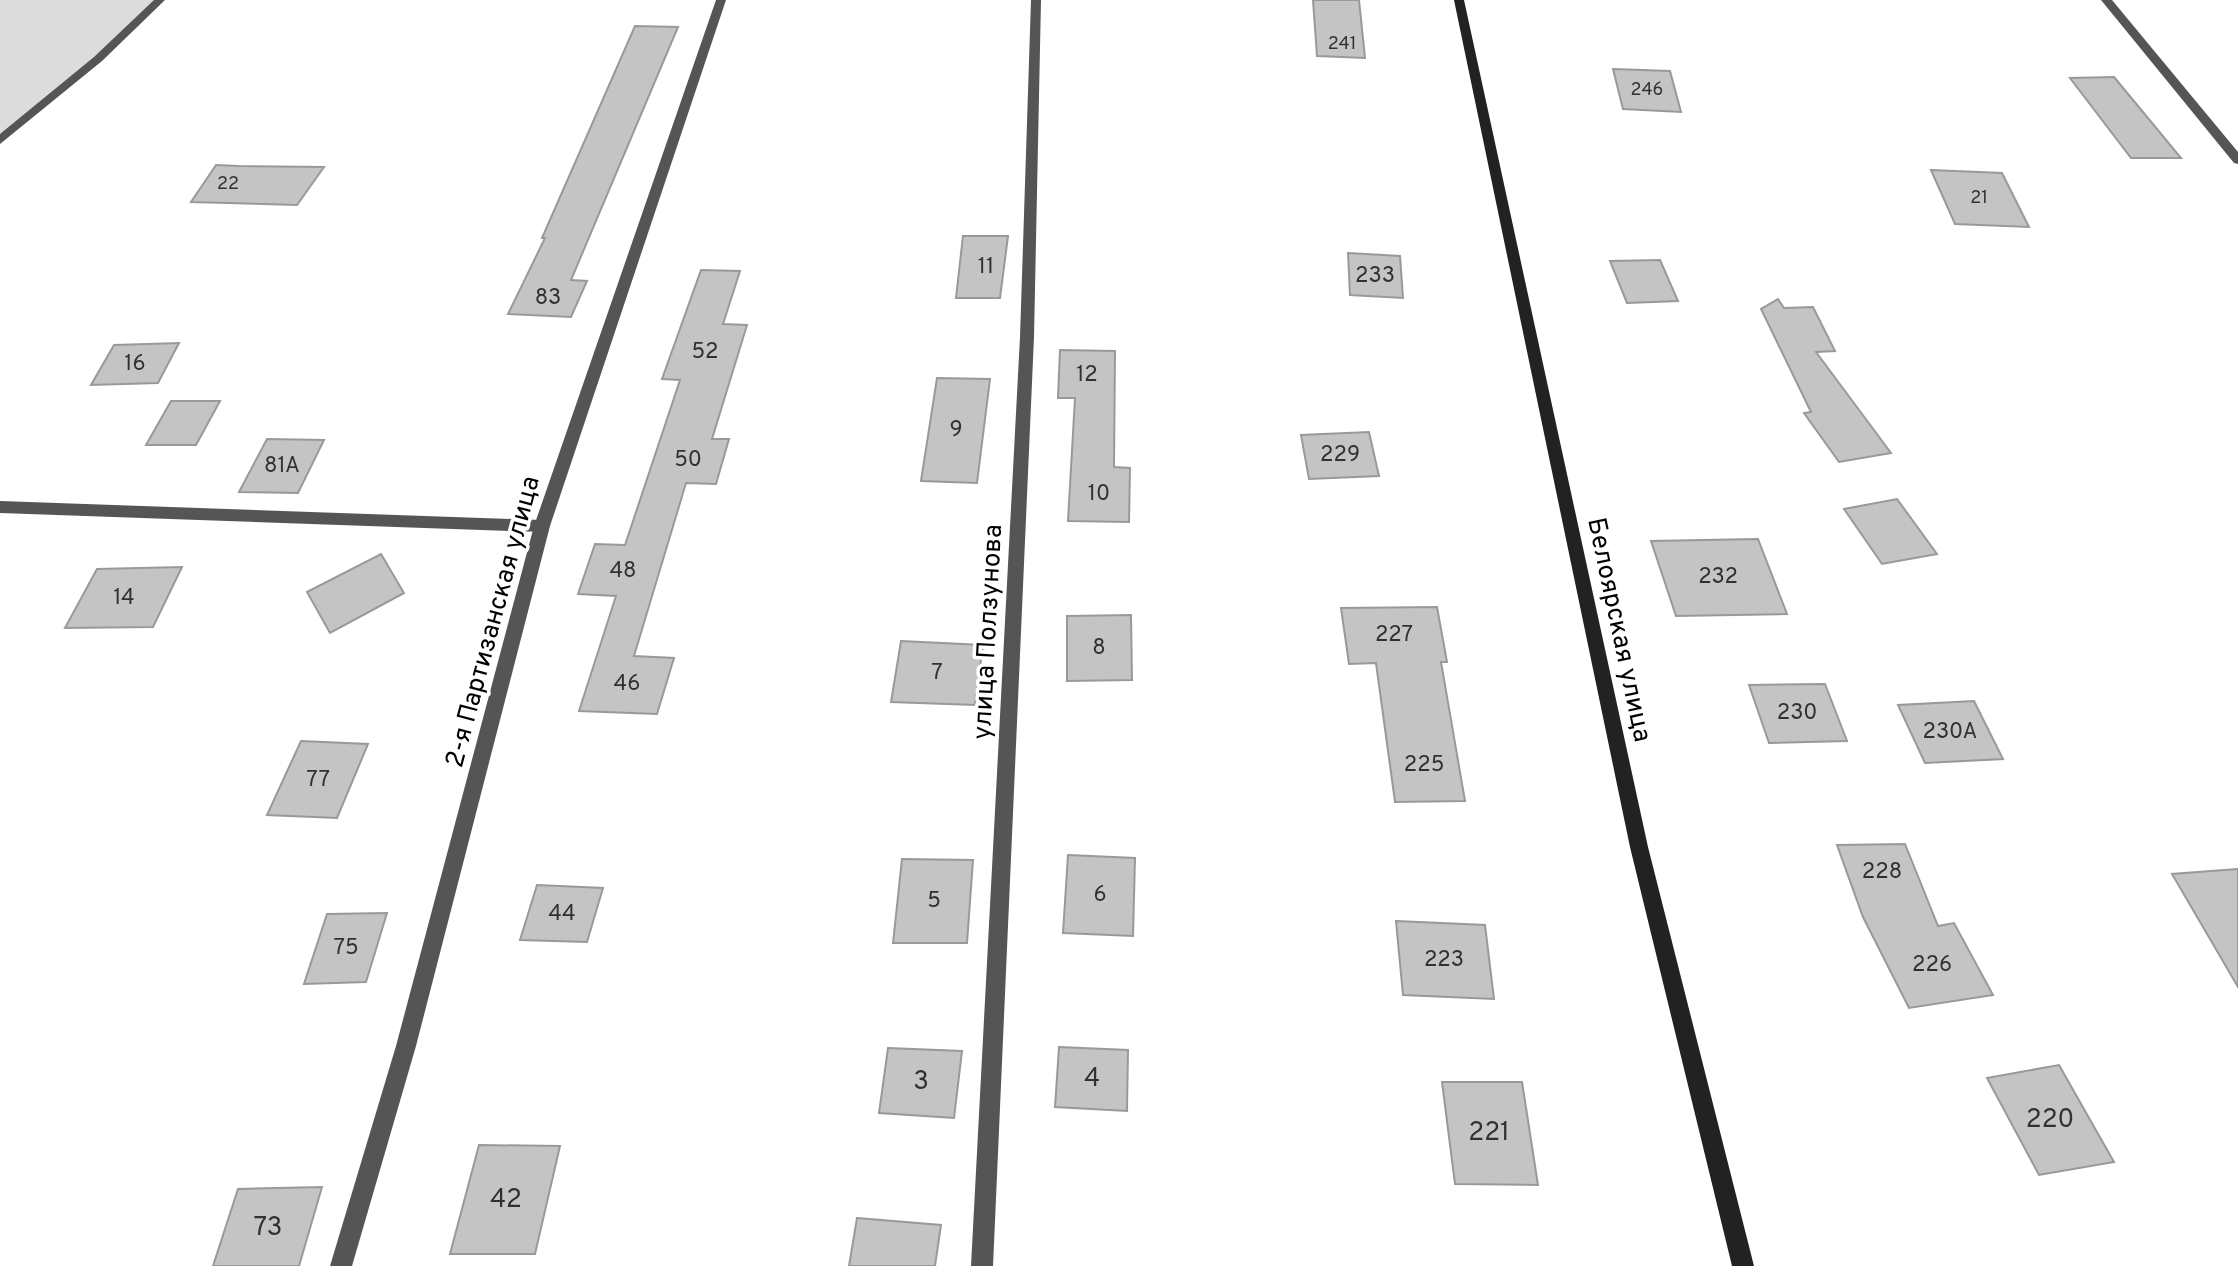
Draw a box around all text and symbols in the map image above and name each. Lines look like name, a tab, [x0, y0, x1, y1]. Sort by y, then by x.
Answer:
house number: 241	[1328, 33, 1356, 56]
house number: 246	[1631, 79, 1663, 102]
house number: 22	[217, 173, 239, 196]
house number: 21	[1970, 187, 1988, 210]
house number: 11	[978, 254, 994, 281]
house number: 233	[1355, 263, 1395, 290]
house number: 83	[535, 285, 561, 312]
house number: 52	[691, 339, 719, 366]
house number: 16	[124, 351, 146, 378]
house number: 12	[1076, 362, 1098, 389]
house number: 9	[949, 417, 963, 444]
house number: 229	[1320, 442, 1360, 469]
house number: 50	[674, 447, 702, 474]
house number: 81А	[264, 453, 300, 480]
street label: 2-я Партизанская улица	[439, 473, 549, 771]
house number: 10	[1088, 481, 1110, 508]
street label: Белоярская улица	[1578, 515, 1658, 745]
street label: улица Ползунова	[967, 523, 1011, 741]
house number: 48	[609, 558, 637, 585]
house number: 232	[1698, 564, 1738, 591]
house number: 14	[113, 585, 135, 612]
house number: 227	[1375, 622, 1413, 649]
house number: 8	[1092, 635, 1106, 662]
house number: 7	[931, 660, 943, 687]
house number: 46	[614, 671, 640, 698]
house number: 230	[1777, 700, 1817, 727]
house number: 230А	[1923, 719, 1977, 746]
house number: 225	[1404, 752, 1444, 779]
house number: 77	[306, 767, 330, 794]
house number: 228	[1862, 859, 1902, 886]
house number: 6	[1093, 882, 1107, 909]
house number: 5	[927, 888, 941, 915]
house number: 44	[548, 901, 576, 928]
house number: 75	[333, 935, 359, 962]
house number: 223	[1424, 947, 1464, 974]
house number: 226	[1912, 952, 1952, 979]
house number: 4	[1084, 1063, 1100, 1096]
house number: 3	[913, 1066, 929, 1099]
house number: 220	[2026, 1104, 2074, 1137]
house number: 221	[1468, 1117, 1510, 1150]
house number: 42	[490, 1184, 522, 1217]
house number: 73	[254, 1212, 282, 1245]

